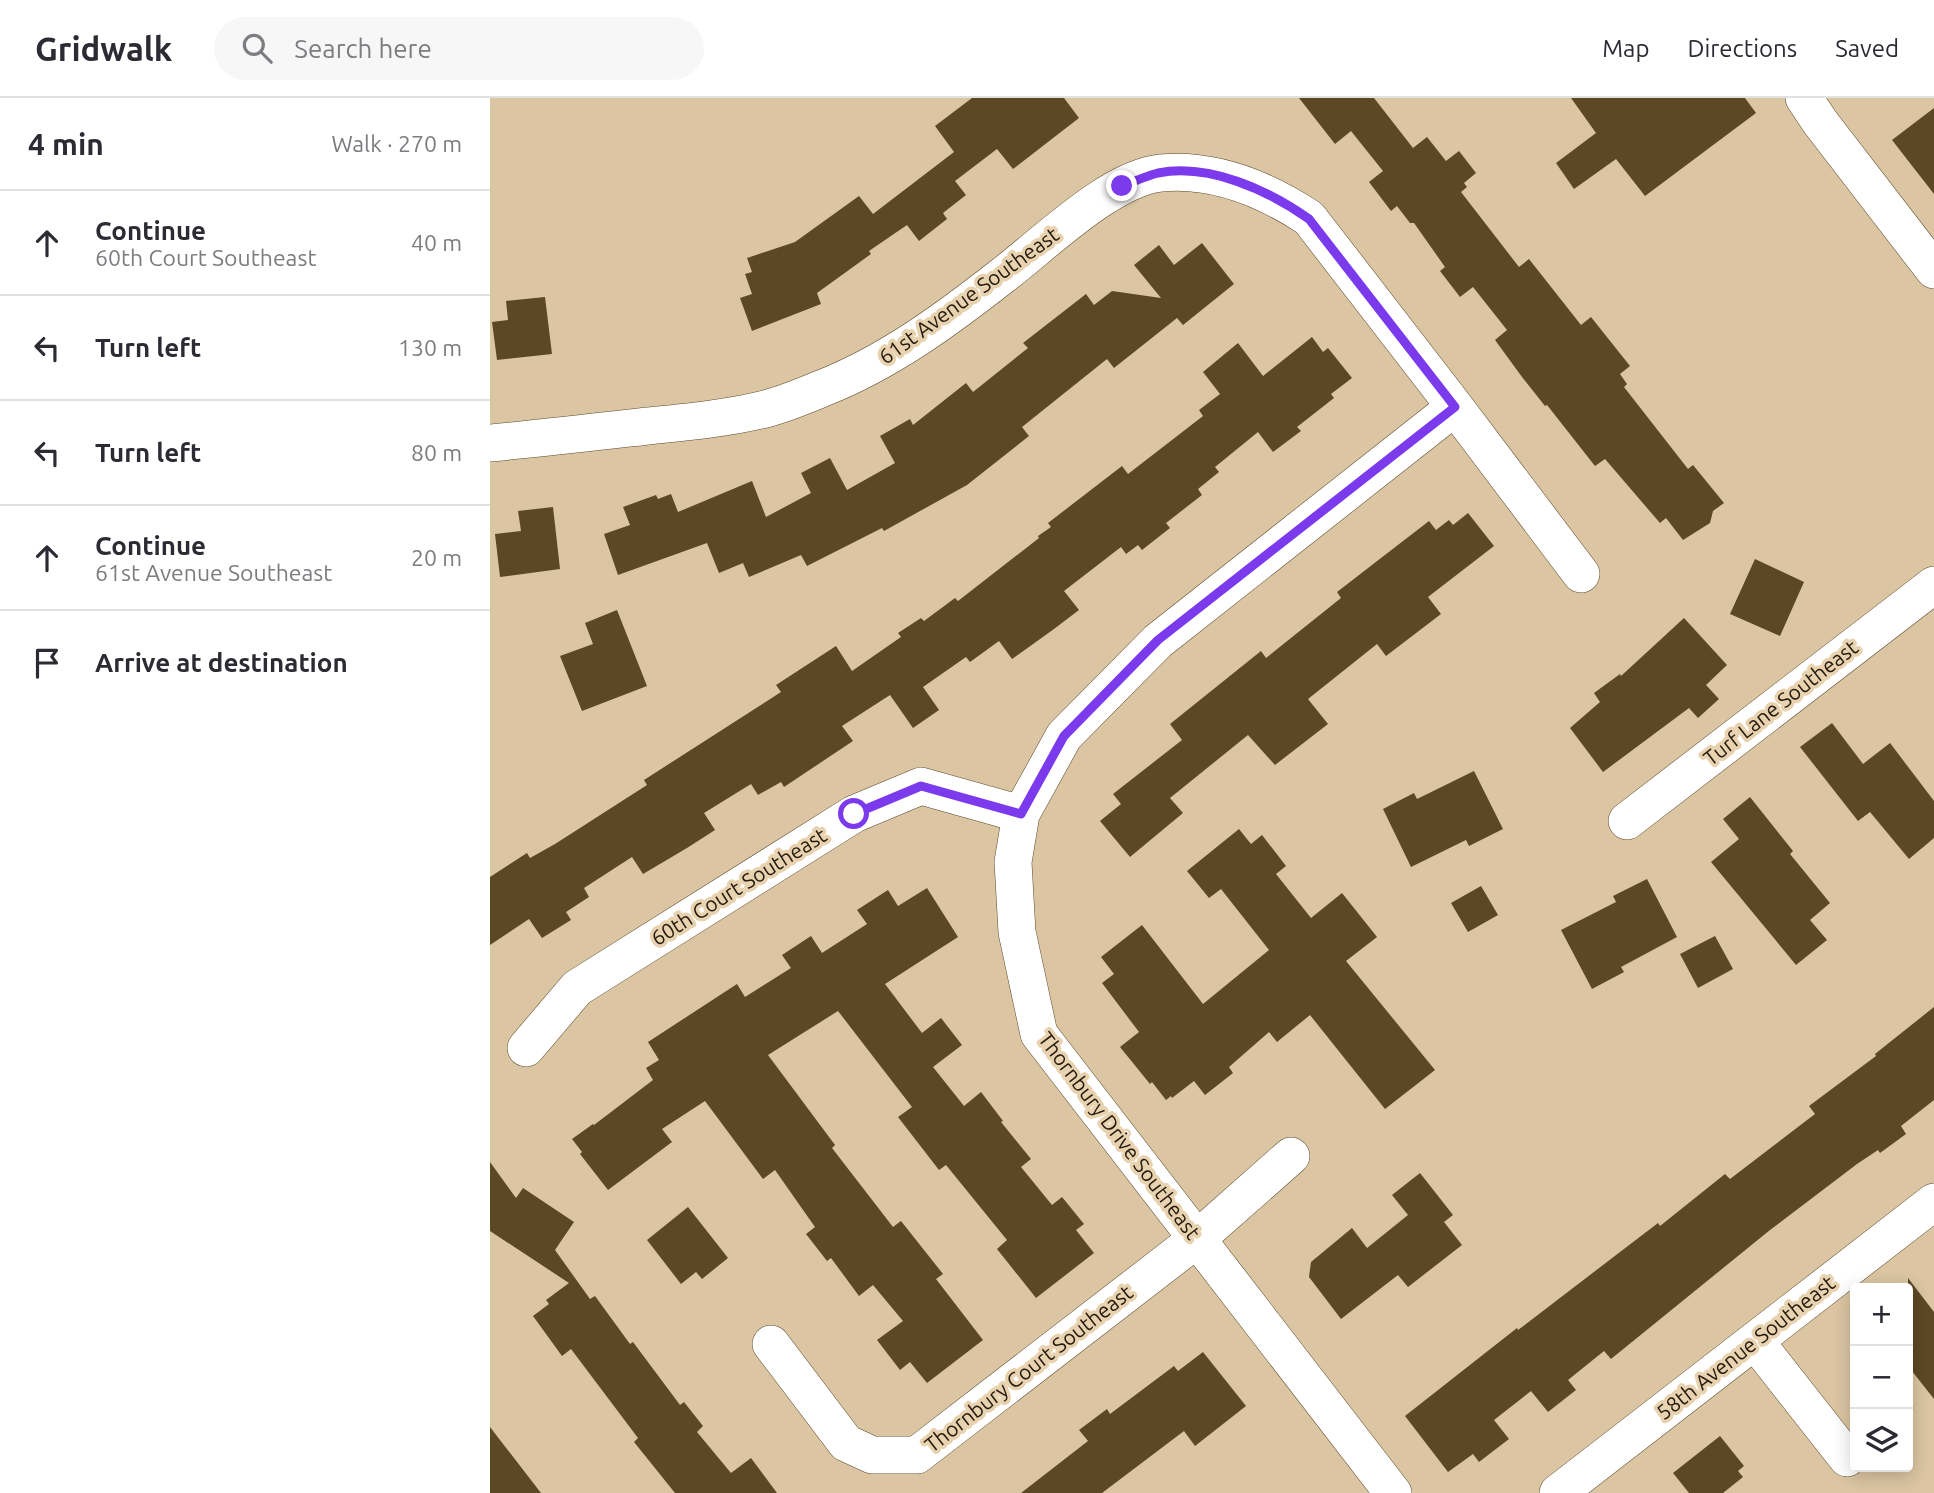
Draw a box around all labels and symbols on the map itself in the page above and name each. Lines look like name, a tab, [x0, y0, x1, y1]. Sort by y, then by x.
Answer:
route end	[1106, 170, 1137, 201]
street label: 61st Avenue Southeast	[874, 222, 1063, 369]
street label: Turf Lane Southeast	[1699, 635, 1862, 770]
route start	[838, 798, 869, 829]
street label: 60th Court Southeast	[646, 822, 831, 950]
street label: Thornbury Drive Southeast	[1034, 1027, 1206, 1244]
street label: 58th Avenue Southeast	[1651, 1270, 1839, 1424]
street label: Thornbury Court Southeast	[920, 1280, 1137, 1457]

